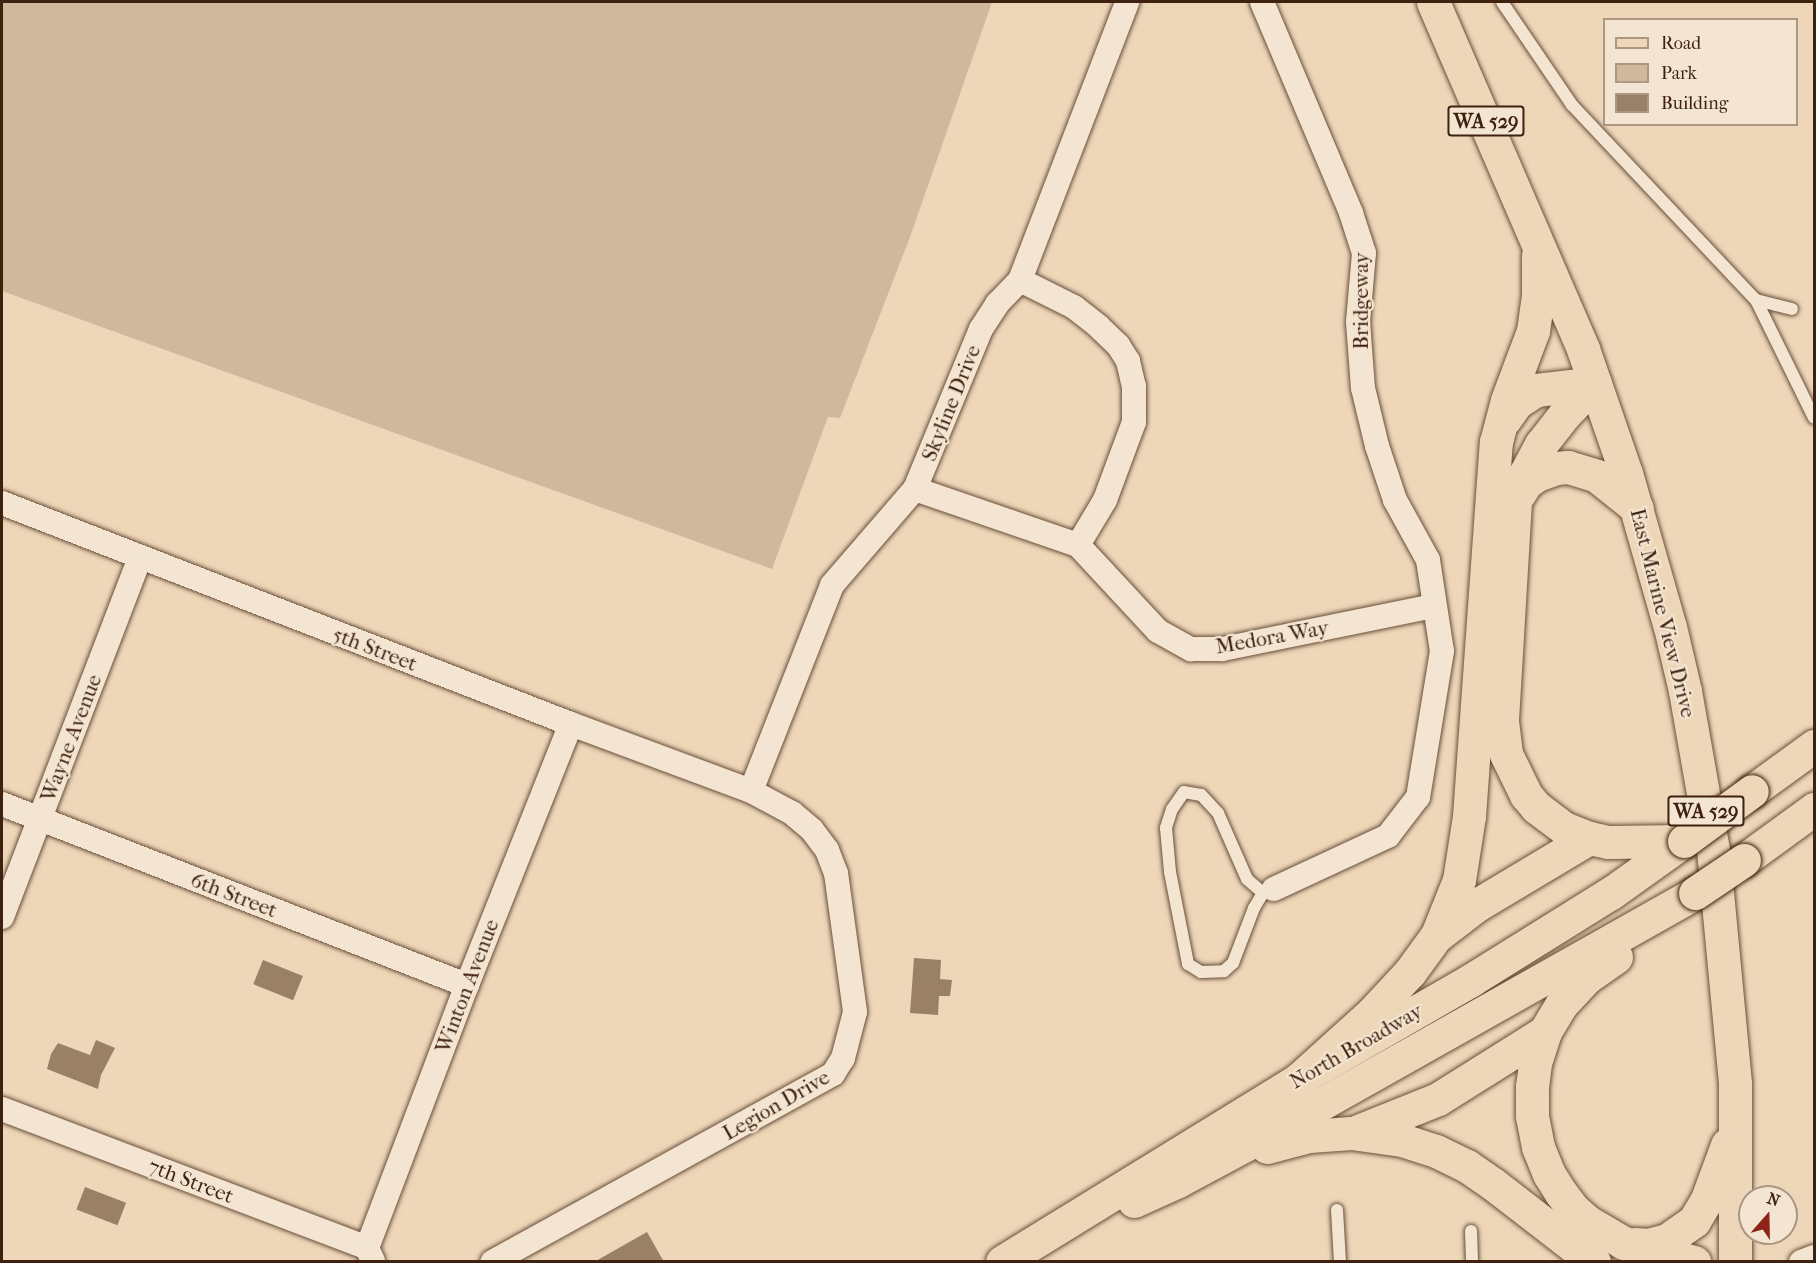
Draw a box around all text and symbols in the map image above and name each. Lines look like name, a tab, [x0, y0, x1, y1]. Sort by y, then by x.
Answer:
legend	[1603, 18, 1798, 126]
text: Road	[1661, 33, 1701, 54]
text: Park	[1661, 63, 1697, 84]
text: Building	[1661, 93, 1728, 114]
road number: WA 529	[1447, 104, 1525, 138]
street label: Bridgeway	[1348, 252, 1374, 350]
street label: Skyline Drive	[916, 341, 986, 465]
street label: East Marine View Drive	[1625, 506, 1701, 720]
street label: Medora Way	[1214, 615, 1330, 659]
street label: 5th Street	[329, 621, 421, 677]
street label: Wayne Avenue	[35, 671, 107, 805]
road number: WA 529	[1667, 794, 1745, 828]
street label: 6th Street	[187, 867, 281, 923]
street label: Winton Avenue	[430, 916, 504, 1056]
street label: North Broadway	[1285, 998, 1427, 1094]
street label: Legion Drive	[718, 1064, 834, 1146]
street label: 7th Street	[145, 1153, 237, 1209]
north arrow	[1738, 1185, 1798, 1245]
text: N	[1765, 1188, 1783, 1210]

